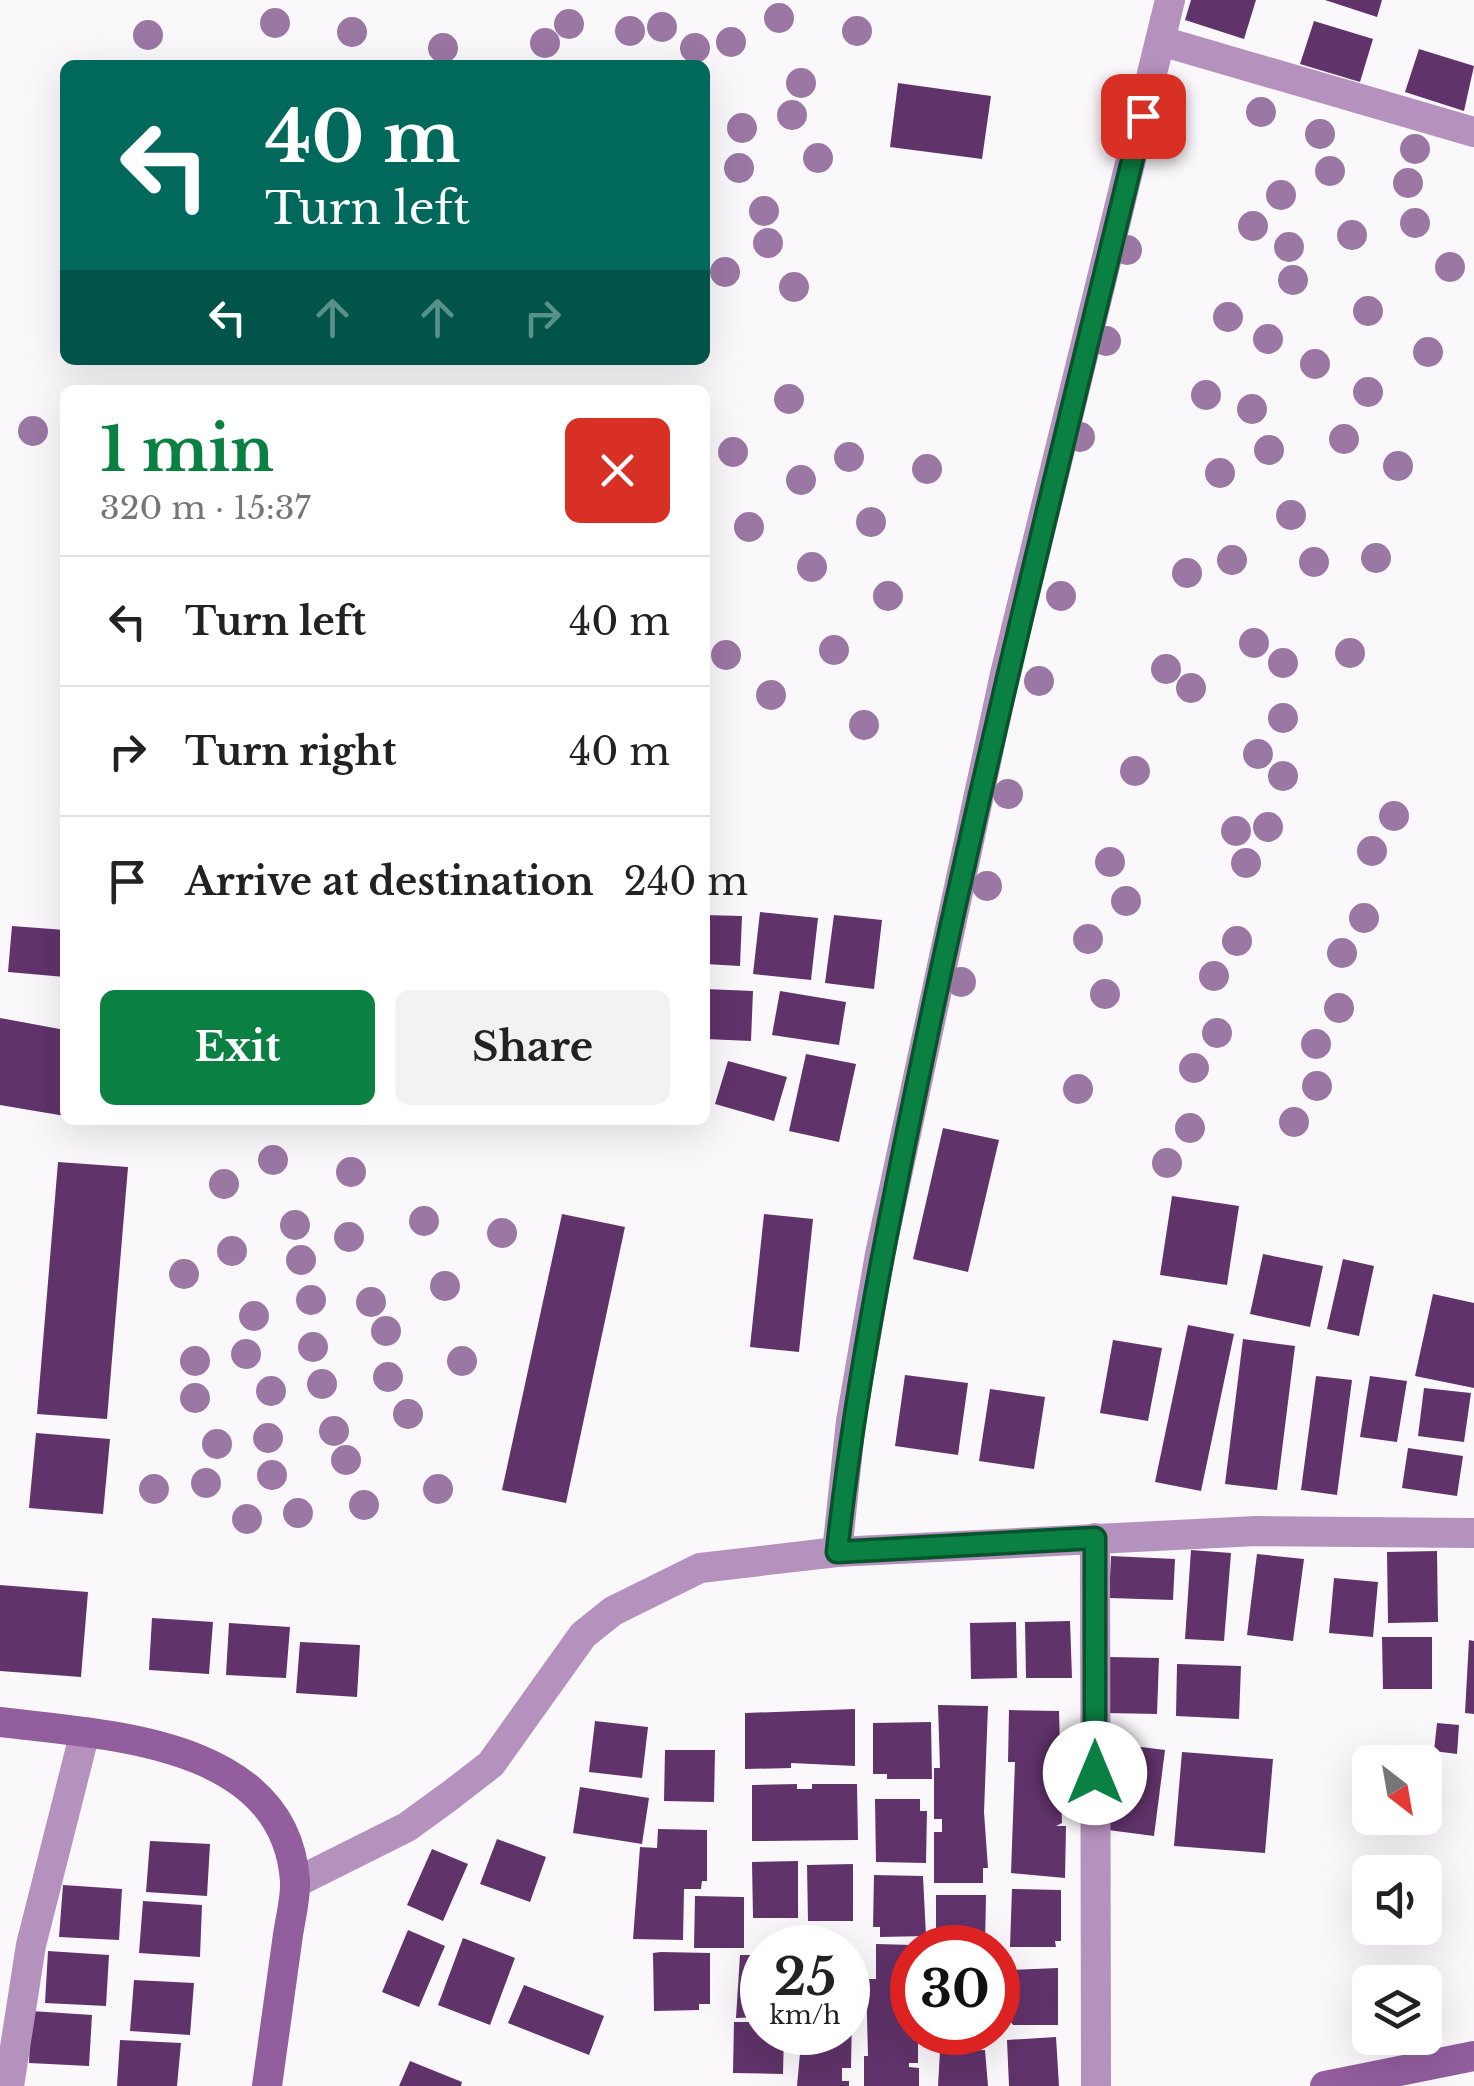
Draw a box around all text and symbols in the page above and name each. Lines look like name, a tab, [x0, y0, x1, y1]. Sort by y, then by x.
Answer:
pin	[1101, 74, 1186, 159]
icon: arrive	[1116, 89, 1171, 144]
text: 40 m	[265, 94, 460, 181]
icon: left	[100, 100, 230, 230]
text: Turn left	[265, 180, 470, 236]
icon: left	[200, 290, 255, 345]
icon: ahead	[305, 290, 360, 345]
icon: ahead	[410, 290, 465, 345]
icon: right	[515, 290, 570, 345]
text: 1 min	[100, 413, 274, 487]
button: close	[565, 418, 670, 523]
text: 320 m · 15:37	[100, 488, 311, 528]
icon: left	[100, 594, 155, 649]
text: Turn left	[185, 598, 366, 645]
text: 40 m	[569, 598, 670, 645]
icon: right	[100, 724, 155, 779]
text: Turn right	[185, 728, 396, 775]
text: 40 m	[569, 728, 670, 775]
icon: arrive	[100, 854, 155, 909]
text: Arrive at destination	[185, 858, 594, 905]
text: 240 m	[624, 858, 748, 905]
button: Exit	[100, 990, 375, 1105]
button: Share	[395, 990, 670, 1105]
position arrow	[1043, 1721, 1147, 1825]
north arrow	[1352, 1745, 1442, 1835]
map controls	[1352, 1745, 1442, 2055]
button: sound	[1352, 1855, 1442, 1945]
speed limit sign: 30	[890, 1925, 1020, 2055]
text: 25	[774, 1946, 836, 2009]
button: layers	[1352, 1965, 1442, 2055]
text: km/h	[770, 2000, 840, 2031]

